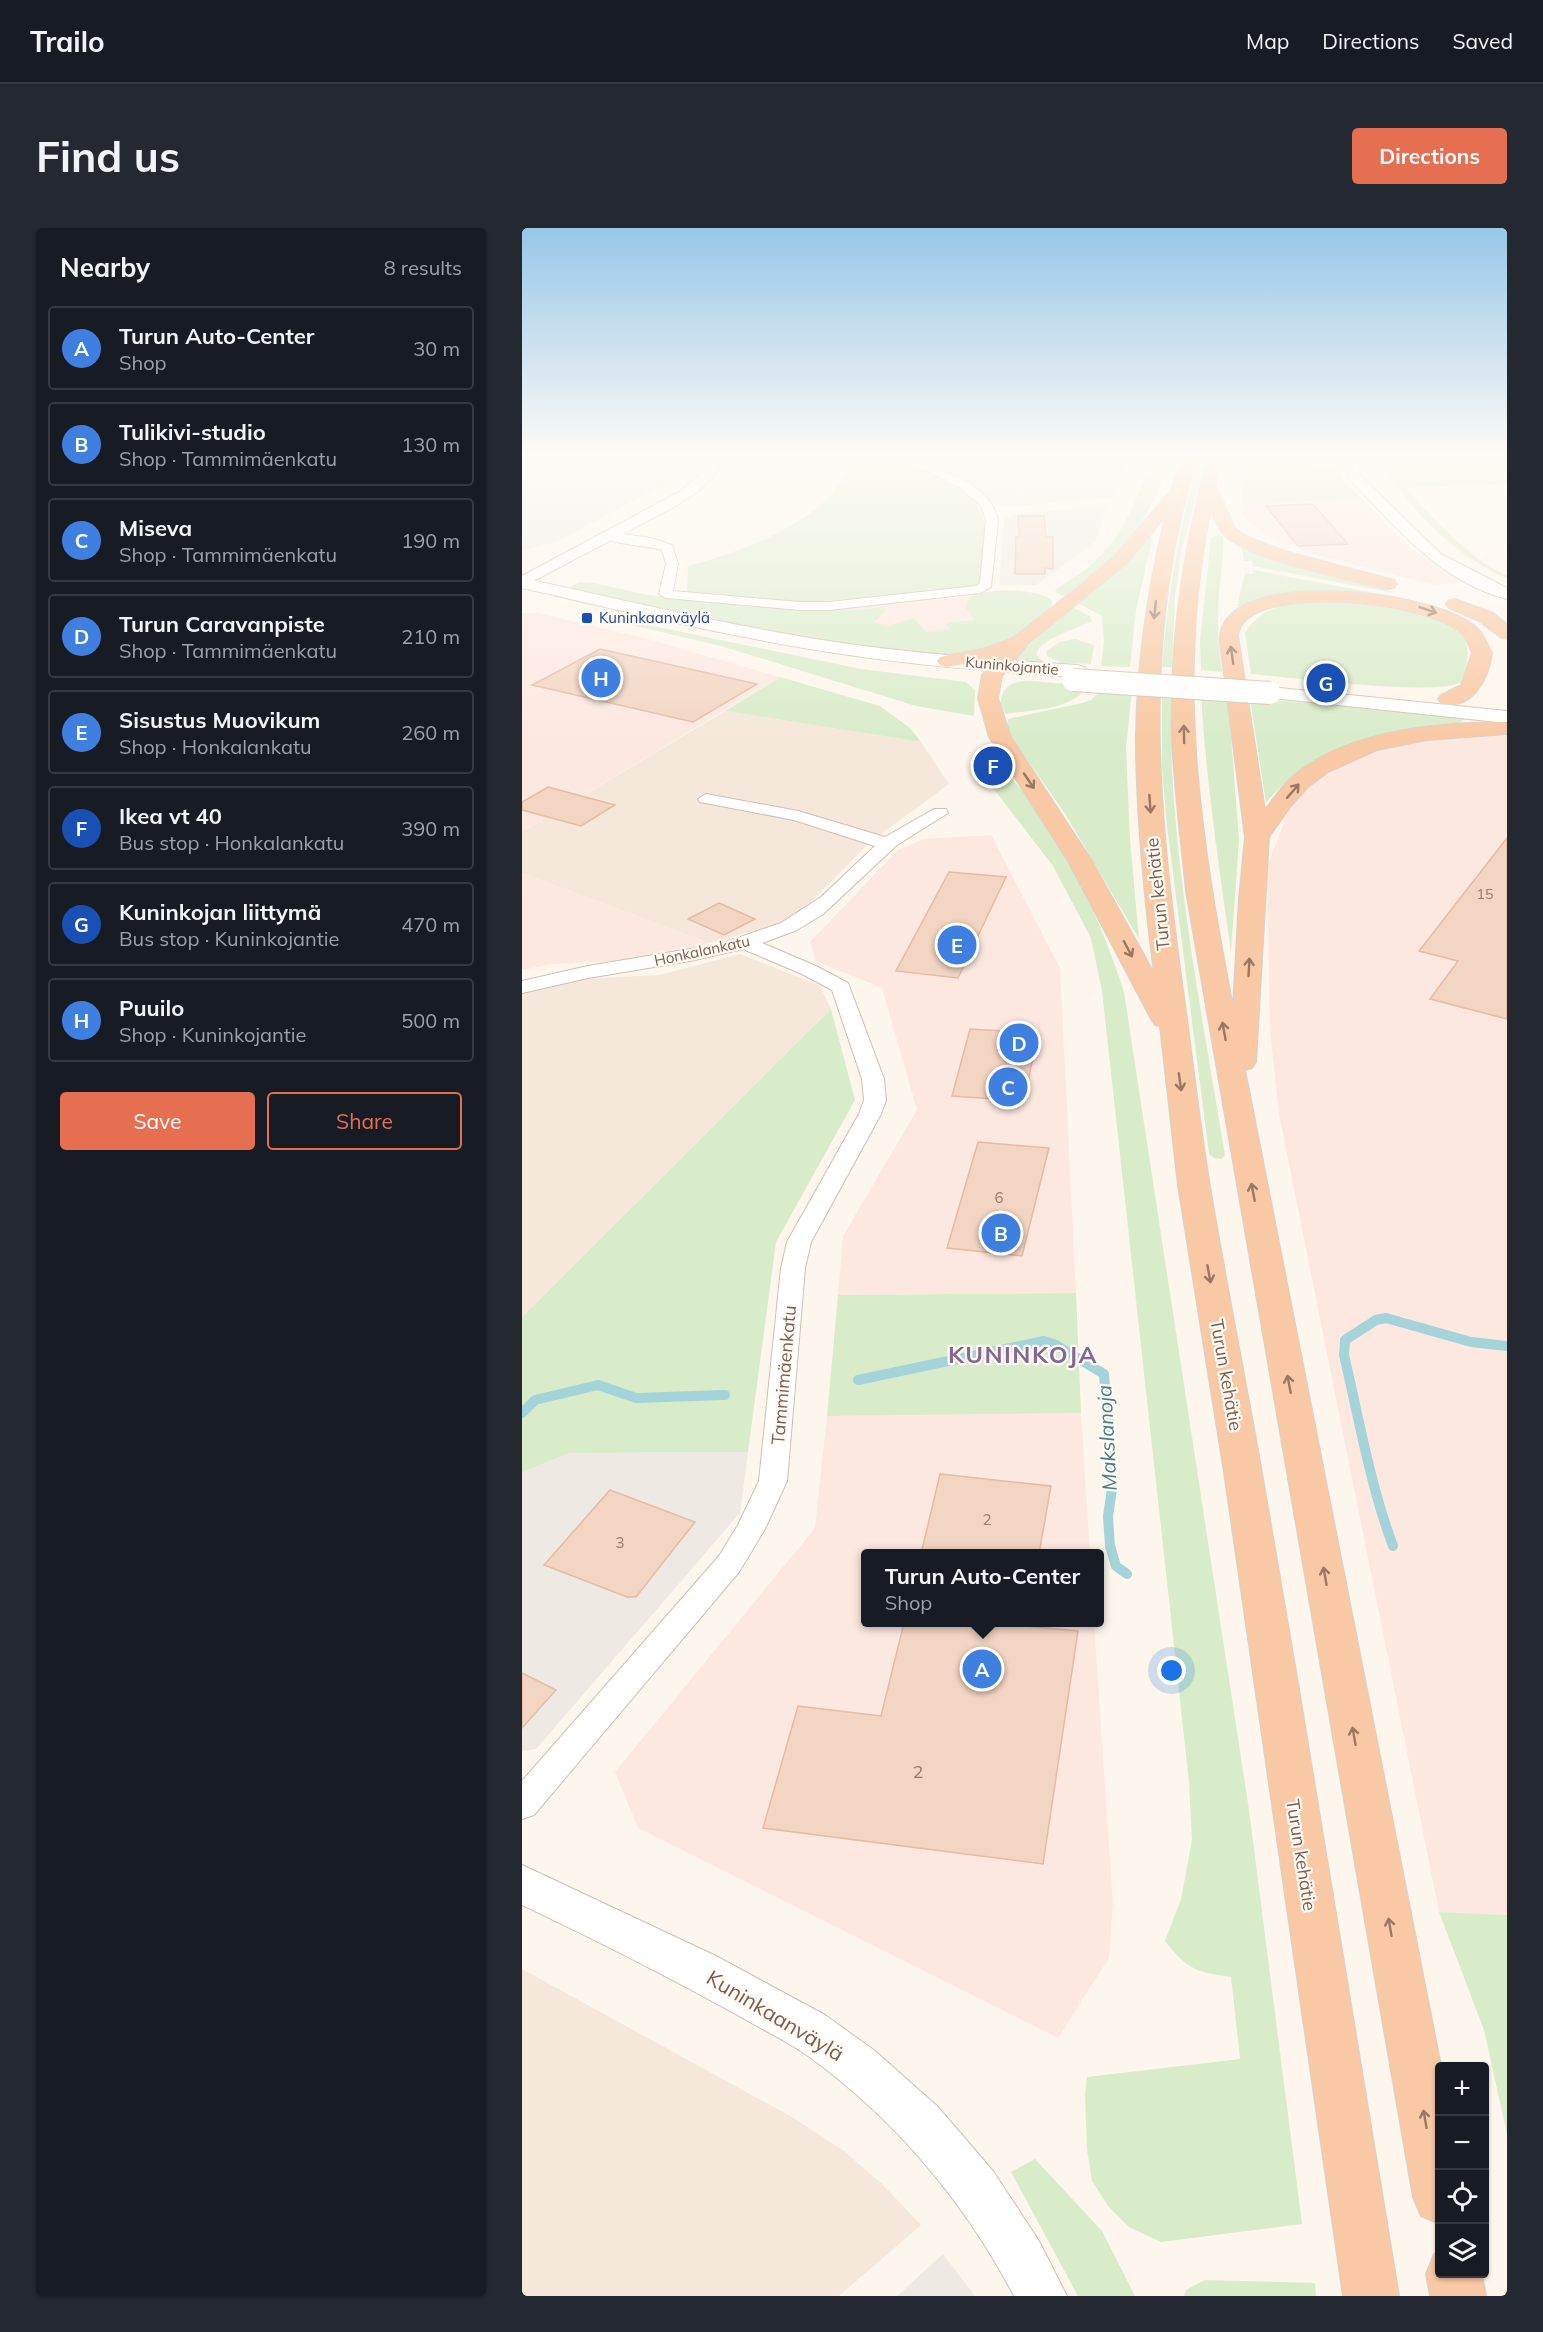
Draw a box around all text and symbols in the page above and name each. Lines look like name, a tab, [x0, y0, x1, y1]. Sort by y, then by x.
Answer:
text: Trailo	[30, 24, 105, 59]
text: Map	[1246, 28, 1289, 54]
text: Directions	[1322, 28, 1419, 54]
text: Saved	[1452, 28, 1513, 54]
button: Directions	[1352, 128, 1507, 184]
text: Find us	[36, 130, 180, 183]
text: Nearby	[60, 251, 150, 284]
text: 8 results	[384, 255, 462, 280]
text: Turun Auto-Center	[119, 322, 315, 350]
text: A	[74, 336, 89, 361]
text: 30 m	[413, 336, 460, 361]
text: Shop	[119, 350, 167, 375]
text: Tulikivi-studio	[119, 418, 266, 446]
text: B	[75, 432, 88, 457]
text: 130 m	[401, 432, 460, 457]
text: Shop · Tammimäenkatu	[119, 446, 337, 471]
text: Miseva	[119, 514, 192, 542]
text: C	[75, 528, 88, 553]
text: 190 m	[401, 528, 460, 553]
text: Shop · Tammimäenkatu	[119, 542, 337, 567]
one-way arrow	[1149, 599, 1160, 619]
one-way arrow	[1418, 606, 1437, 617]
place label: Kuninkaanväylä	[599, 608, 710, 627]
text: Turun Caravanpiste	[119, 610, 325, 638]
marker: Kuninkaanväylä	[580, 611, 594, 625]
text: D	[74, 624, 89, 649]
text: 210 m	[401, 624, 460, 649]
text: Shop · Tammimäenkatu	[119, 638, 337, 663]
one-way arrow	[1226, 645, 1237, 665]
street label: Kuninkojantie	[965, 652, 1059, 679]
pin: H	[582, 656, 620, 700]
pin: G	[1306, 660, 1346, 706]
text: Sisustus Muovikum	[119, 706, 320, 734]
text: E	[76, 720, 87, 745]
text: 260 m	[401, 720, 460, 745]
one-way arrow	[1178, 724, 1190, 744]
text: Shop · Honkalankatu	[119, 734, 312, 759]
pin: F	[974, 744, 1012, 788]
one-way arrow	[1023, 772, 1035, 789]
one-way arrow	[1286, 784, 1300, 799]
one-way arrow	[1145, 794, 1156, 814]
text: Ikea vt 40	[119, 802, 222, 830]
text: F	[76, 816, 87, 841]
text: 390 m	[401, 816, 460, 841]
text: Bus stop · Honkalankatu	[119, 830, 344, 855]
street label: Turun kehätie	[1140, 837, 1175, 951]
house number: 15	[1477, 885, 1493, 903]
text: Kuninkojan liittymä	[119, 898, 321, 926]
text: G	[74, 912, 89, 937]
text: 470 m	[401, 912, 460, 937]
pin: E	[938, 922, 976, 968]
text: Bus stop · Kuninkojantie	[119, 926, 339, 951]
street label: Honkalankatu	[652, 931, 752, 970]
one-way arrow	[1122, 940, 1134, 958]
one-way arrow	[1243, 957, 1254, 977]
text: Puuilo	[119, 994, 184, 1022]
text: H	[74, 1008, 89, 1033]
text: 500 m	[401, 1008, 460, 1033]
pin: D	[1000, 1020, 1038, 1066]
one-way arrow	[1218, 1021, 1229, 1041]
text: Shop · Kuninkojantie	[119, 1022, 306, 1047]
pin: C	[988, 1064, 1028, 1110]
one-way arrow	[1175, 1071, 1186, 1091]
button: Save	[60, 1092, 255, 1150]
button: Share	[267, 1092, 462, 1150]
one-way arrow	[1247, 1183, 1258, 1203]
house number: 6	[994, 1188, 1004, 1207]
pin: B	[982, 1210, 1020, 1256]
one-way arrow	[1204, 1264, 1215, 1284]
street label: Tammimäenkatu	[766, 1304, 801, 1446]
street label: Turun kehätie	[1205, 1317, 1248, 1432]
district label: KUNINKOJA	[948, 1339, 1098, 1369]
one-way arrow	[1283, 1375, 1294, 1394]
water label: Makslanoja	[1091, 1385, 1122, 1492]
house number: 2	[982, 1510, 992, 1529]
house number: 3	[615, 1533, 625, 1552]
popup	[861, 1549, 1104, 1627]
text: Turun Auto-Center	[885, 1562, 1080, 1590]
one-way arrow	[1319, 1566, 1330, 1586]
text: Shop	[885, 1590, 932, 1615]
pin: A	[962, 1646, 1002, 1692]
your location	[1157, 1656, 1186, 1685]
one-way arrow	[1349, 1726, 1360, 1746]
house number: 2	[913, 1760, 923, 1783]
street label: Turun kehätie	[1281, 1797, 1322, 1912]
one-way arrow	[1384, 1918, 1395, 1938]
street label: Kuninkaanväylä	[702, 1964, 849, 2066]
map controls	[1435, 2062, 1489, 2278]
button: +	[1435, 2062, 1489, 2116]
one-way arrow	[1419, 2110, 1430, 2129]
button: −	[1435, 2116, 1489, 2170]
button: locate	[1435, 2170, 1489, 2224]
button: layers	[1435, 2224, 1489, 2278]

